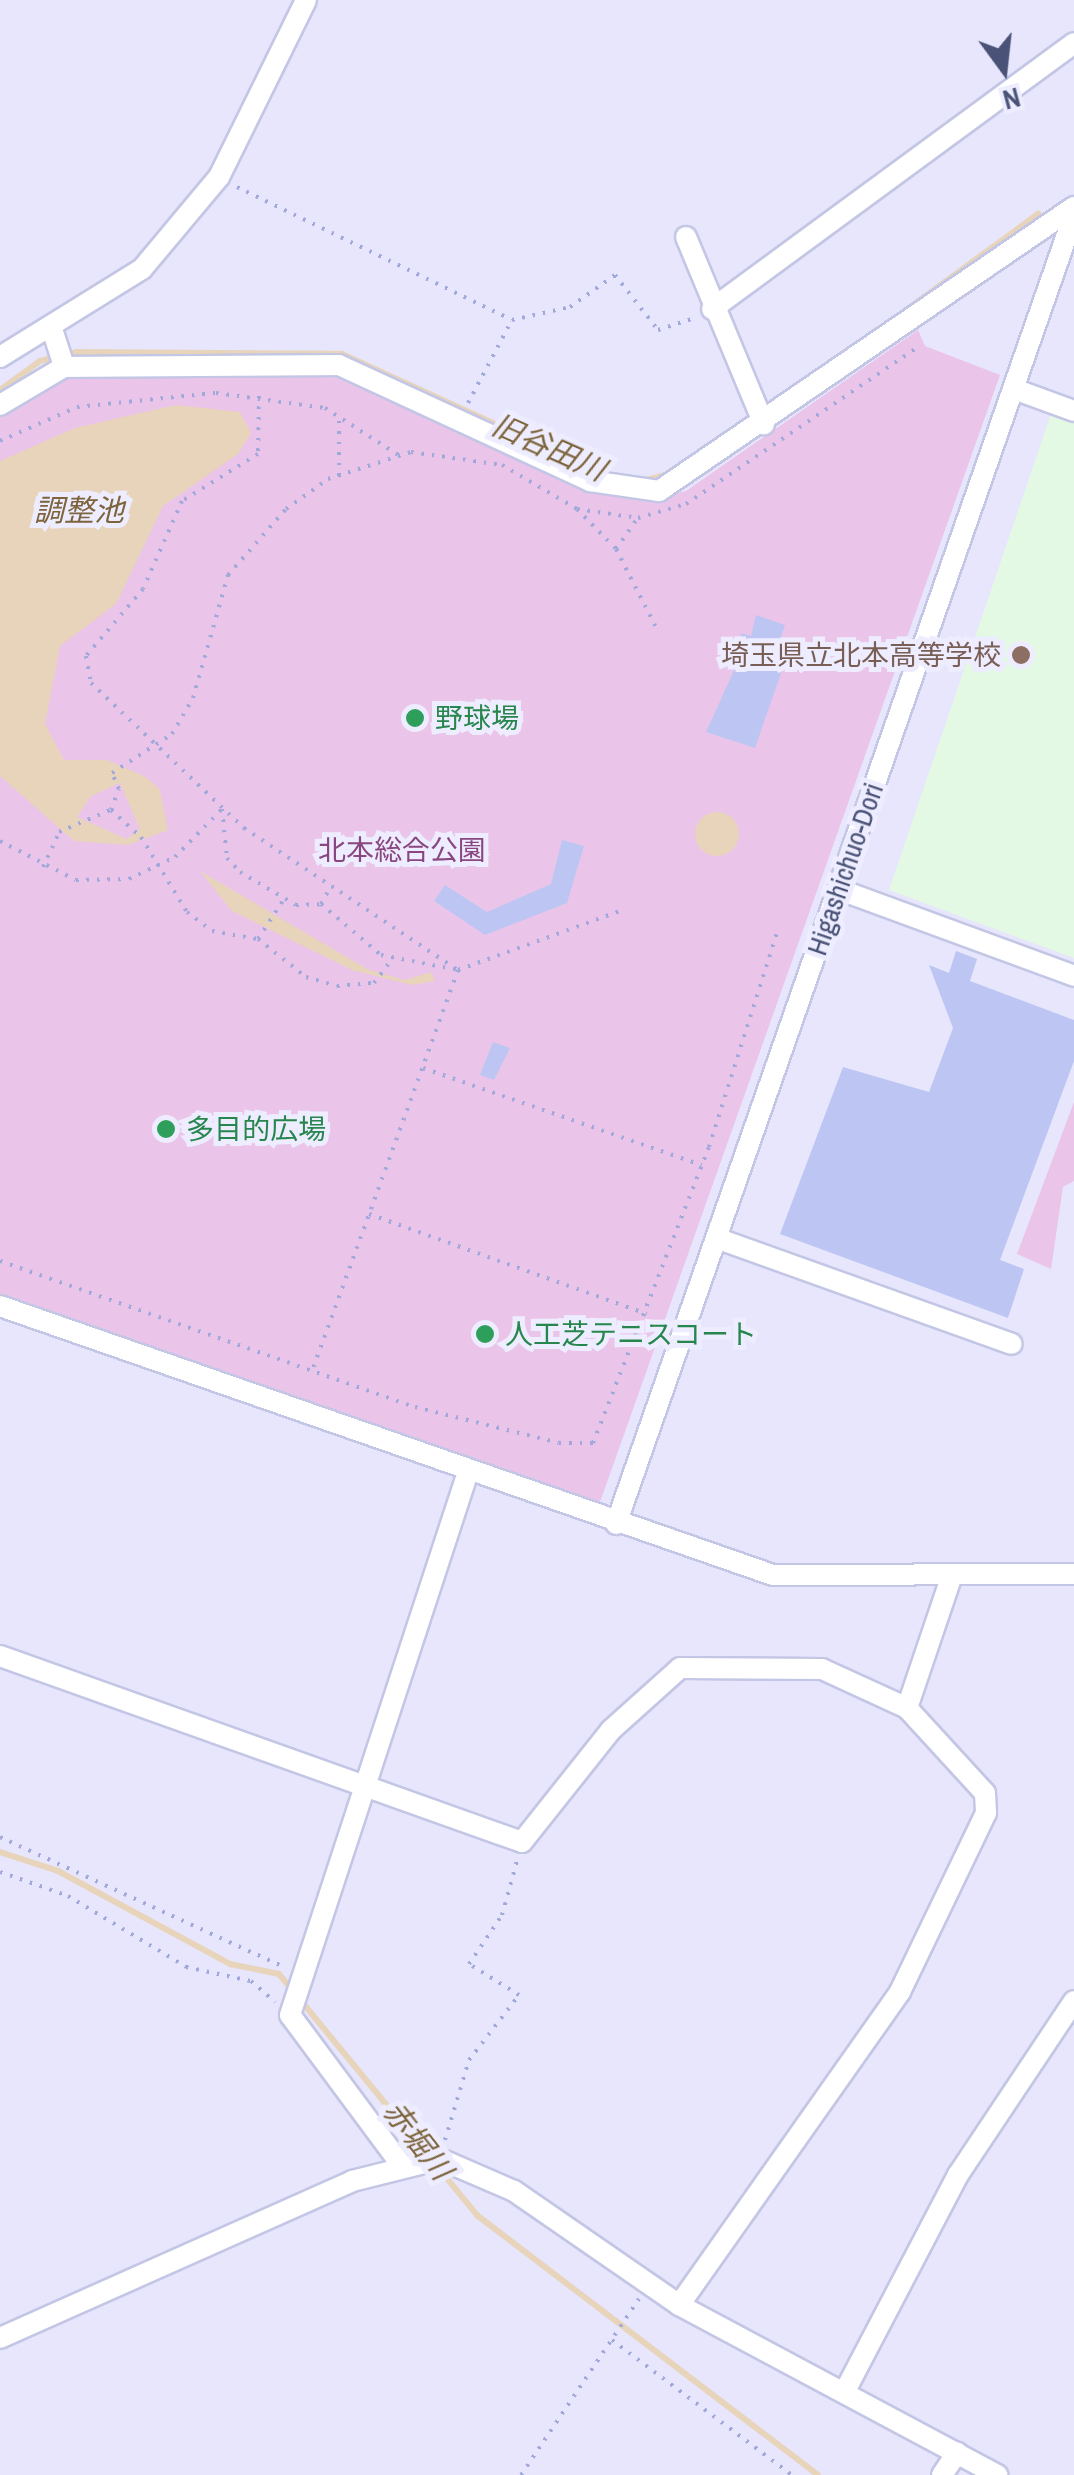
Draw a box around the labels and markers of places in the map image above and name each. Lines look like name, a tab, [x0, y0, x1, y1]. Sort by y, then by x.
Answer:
place label: 埼玉県立北本高等学校	[721, 638, 1001, 672]
marker: 埼玉県立北本高等学校	[1010, 644, 1032, 666]
place label: 野球場	[435, 701, 519, 735]
marker: 野球場	[404, 707, 426, 729]
place label: 多目的広場	[186, 1112, 326, 1146]
marker: 多目的広場	[155, 1118, 177, 1140]
place label: 人工芝テニスコート	[505, 1317, 757, 1351]
marker: 人工芝テニスコート	[474, 1323, 496, 1345]

